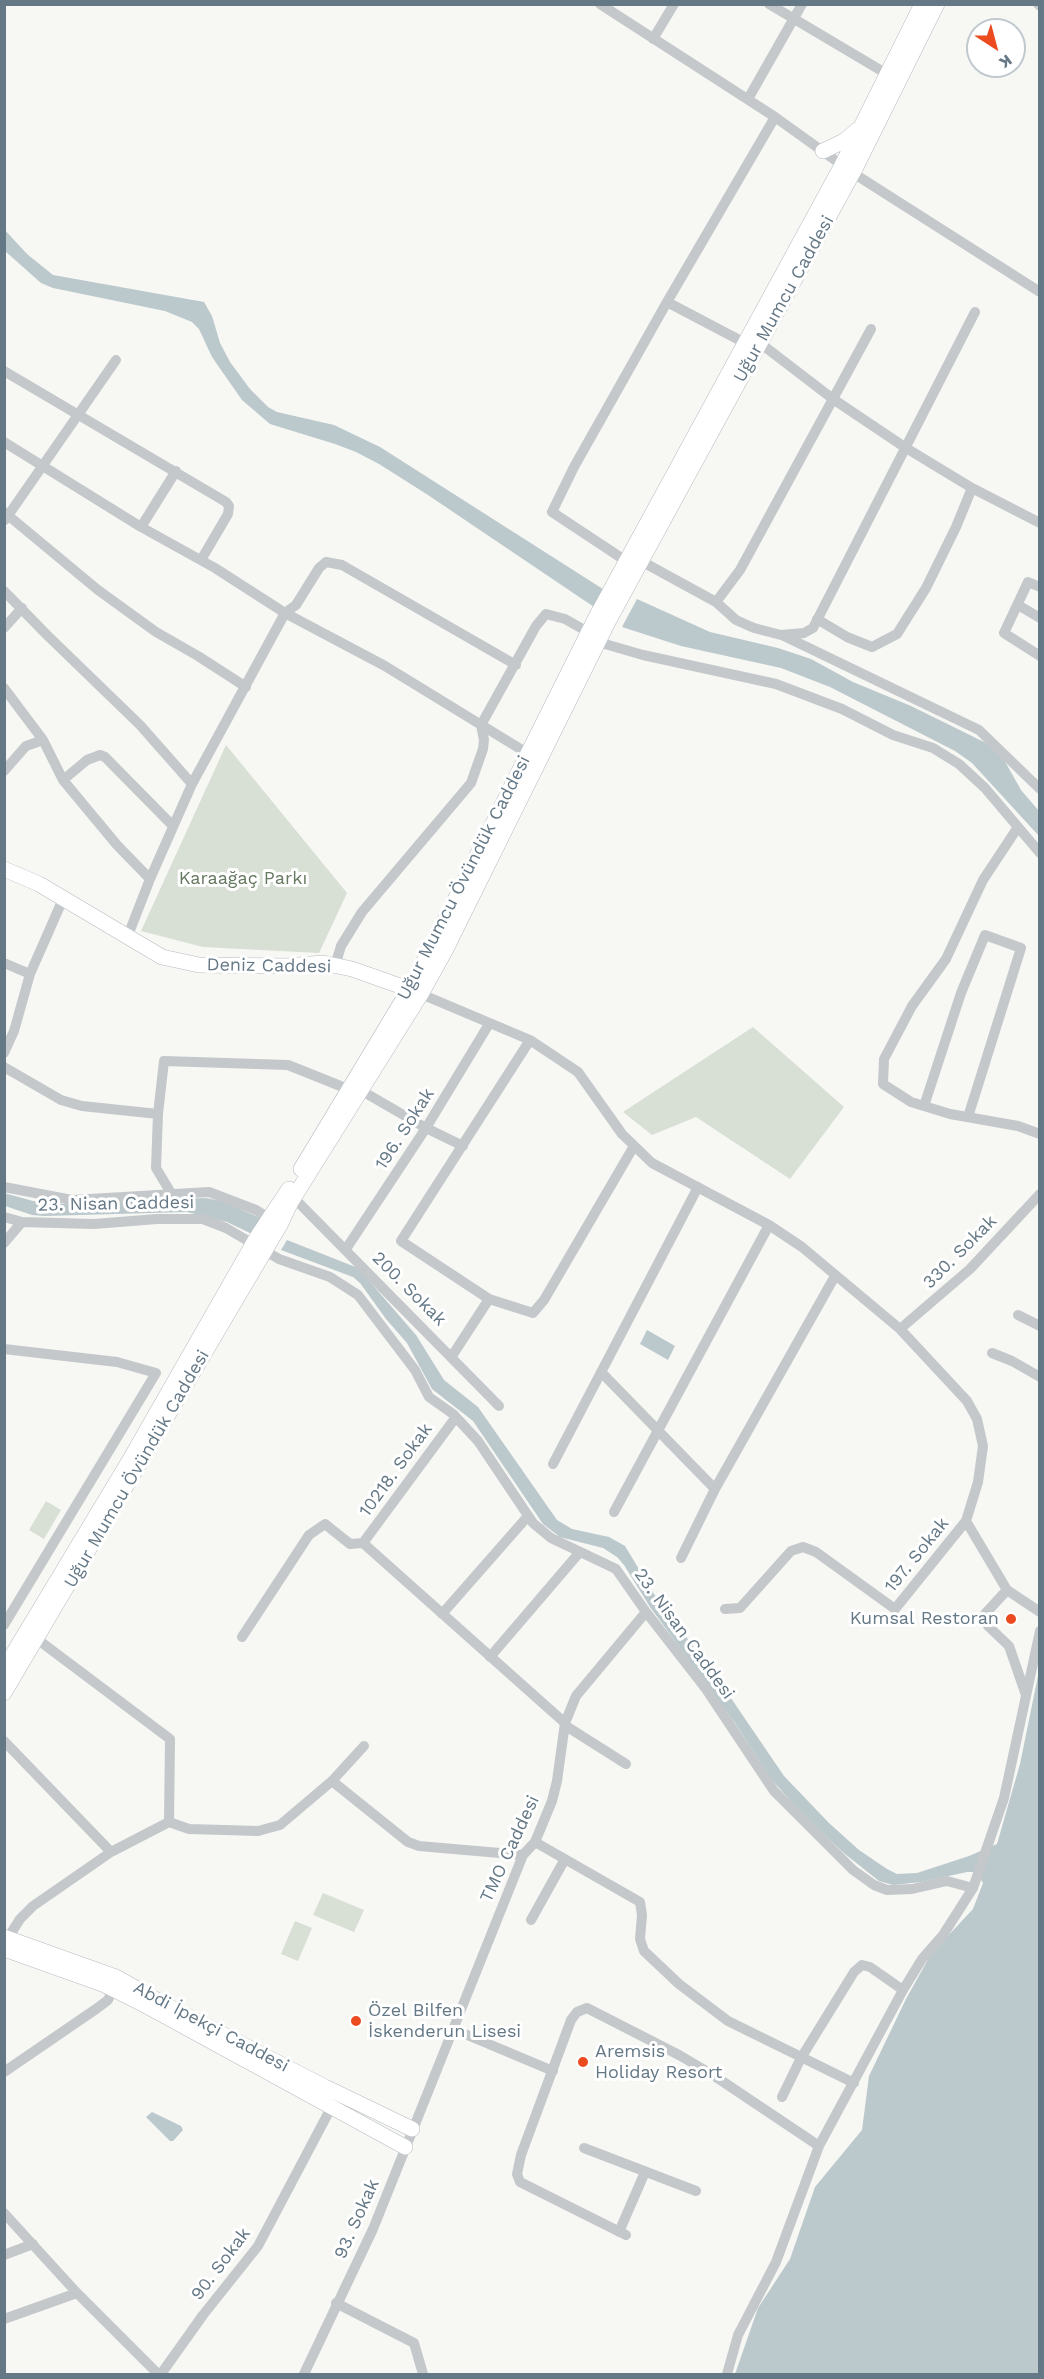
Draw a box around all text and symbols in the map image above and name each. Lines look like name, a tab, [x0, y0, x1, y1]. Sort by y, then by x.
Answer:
north arrow	[966, 18, 1026, 78]
text: K	[996, 50, 1016, 72]
street label: Uğur Mumcu Caddesi	[729, 212, 839, 386]
street label: Uğur Mumcu Övündük Caddesi	[393, 752, 535, 1004]
park label: Karaağaç Parkı	[179, 868, 307, 890]
street label: Deniz Caddesi	[206, 954, 332, 978]
street label: 196. Sokak	[371, 1084, 439, 1174]
street label: 23. Nisan Caddesi	[38, 1192, 194, 1216]
street label: 330. Sokak	[919, 1211, 1001, 1293]
street label: 200. Sokak	[367, 1247, 451, 1331]
street label: Uğur Mumcu Övündük Caddesi	[60, 1346, 214, 1592]
street label: 10218. Sokak	[355, 1419, 437, 1521]
street label: 197. Sokak	[880, 1513, 954, 1597]
street label: 23. Nisan Caddesi	[629, 1564, 739, 1704]
place label: Kumsal Restoran	[850, 1608, 999, 1630]
marker: Kumsal Restoran	[1004, 1612, 1018, 1626]
street label: TMO Caddesi	[476, 1792, 544, 1906]
street label: Abdi İpekçi Caddesi	[130, 1977, 292, 2077]
place label: Özel Bilfen İskenderun Lisesi	[368, 2000, 521, 2042]
marker: Özel Bilfen İskenderun Lisesi	[349, 2014, 363, 2028]
place label: Aremsis Holiday Resort	[595, 2041, 722, 2084]
marker: Aremsis Holiday Resort	[576, 2055, 590, 2069]
street label: 93. Sokak	[330, 2176, 384, 2262]
street label: 90. Sokak	[187, 2223, 255, 2305]

